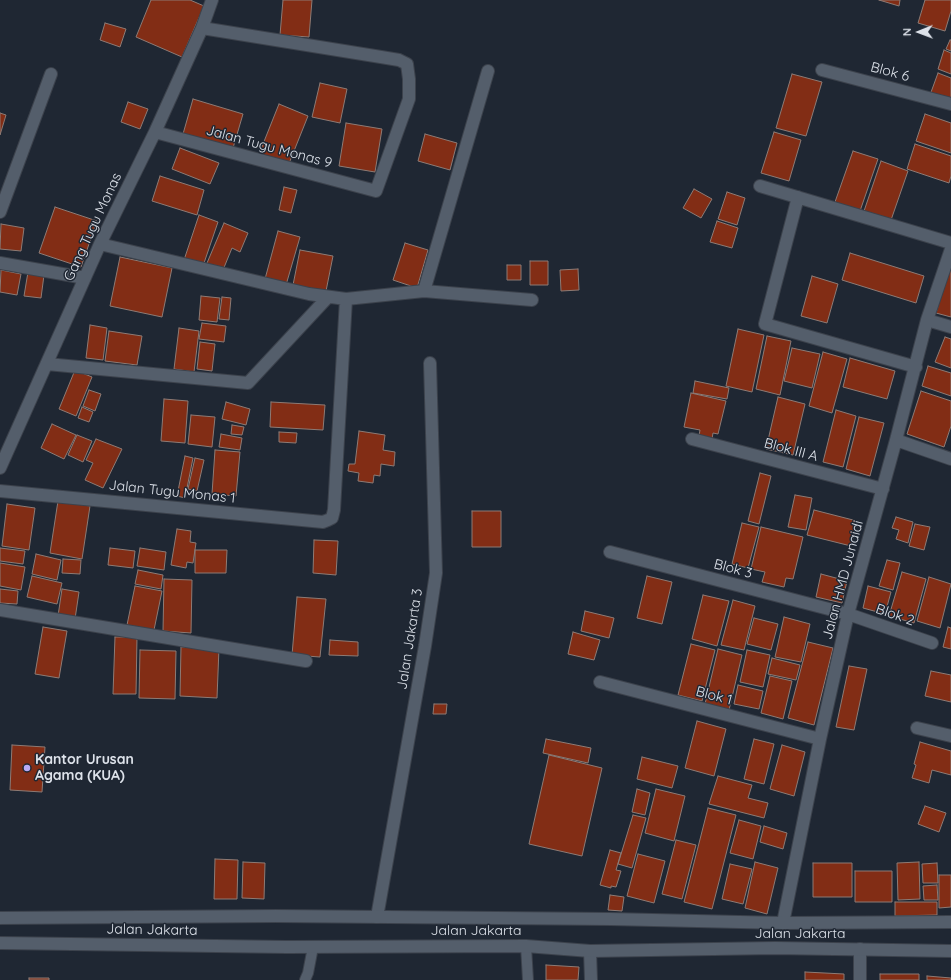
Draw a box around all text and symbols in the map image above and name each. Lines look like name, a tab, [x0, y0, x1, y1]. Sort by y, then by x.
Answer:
north arrow	[899, 12, 939, 52]
text: N	[900, 28, 914, 36]
street label: Blok 6	[869, 59, 911, 85]
street label: Jalan Tugu Monas 9	[204, 122, 334, 172]
street label: Gang Tugu Monas	[61, 170, 125, 284]
street label: Blok III A	[762, 435, 820, 465]
street label: Jalan Tugu Monas 1	[108, 477, 236, 507]
street label: Jalan HMD Junaidi	[819, 519, 867, 641]
street label: Blok 3	[712, 556, 754, 582]
street label: Jalan Jakarta 3	[394, 587, 426, 691]
street label: Blok 2	[874, 601, 916, 629]
street label: Blok 1	[694, 683, 734, 709]
place label: Kantor Urusan Agama (KUA)	[35, 752, 134, 784]
marker: Kantor Urusan Agama (KUA)	[22, 763, 32, 773]
street label: Jalan Jakarta	[106, 921, 198, 939]
street label: Jalan Jakarta	[430, 923, 522, 939]
street label: Jalan Jakarta	[754, 926, 846, 942]

